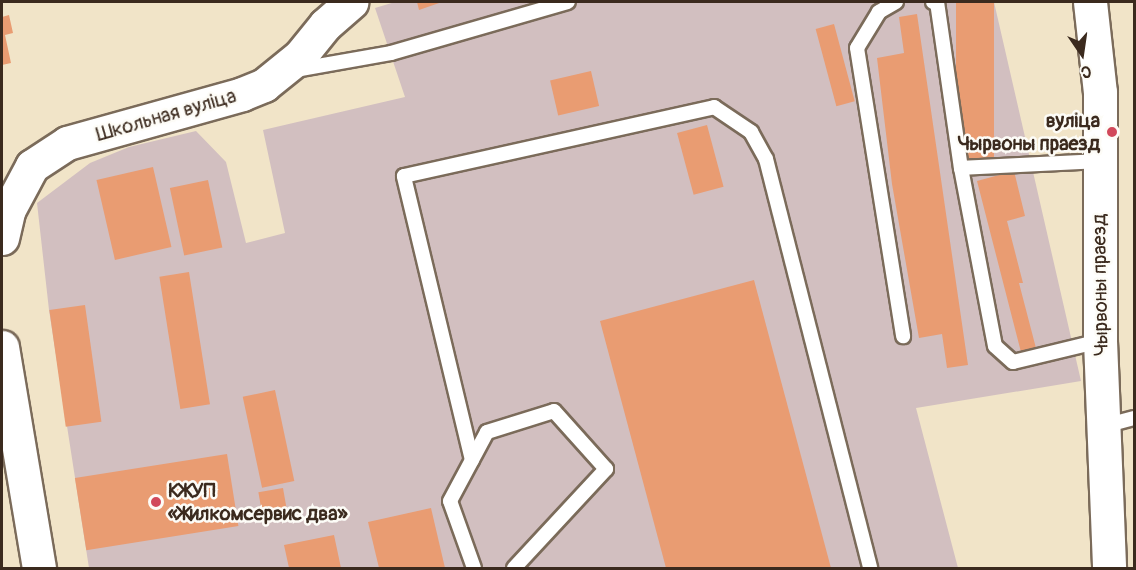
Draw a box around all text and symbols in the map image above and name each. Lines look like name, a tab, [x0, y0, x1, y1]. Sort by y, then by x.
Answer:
north arrow	[1052, 24, 1112, 84]
text: С	[1079, 61, 1093, 82]
street label: Школьная вуліца	[93, 84, 239, 146]
place label: вуліца Чырвоны праезд	[958, 108, 1100, 155]
marker: вуліца Чырвоны праезд	[1105, 125, 1119, 139]
street label: Чырвоны праезд	[1087, 214, 1113, 356]
place label: КЖУП «Жилкомсервис два»	[168, 478, 348, 525]
marker: КЖУП «Жилкомсервис два»	[149, 495, 163, 509]

